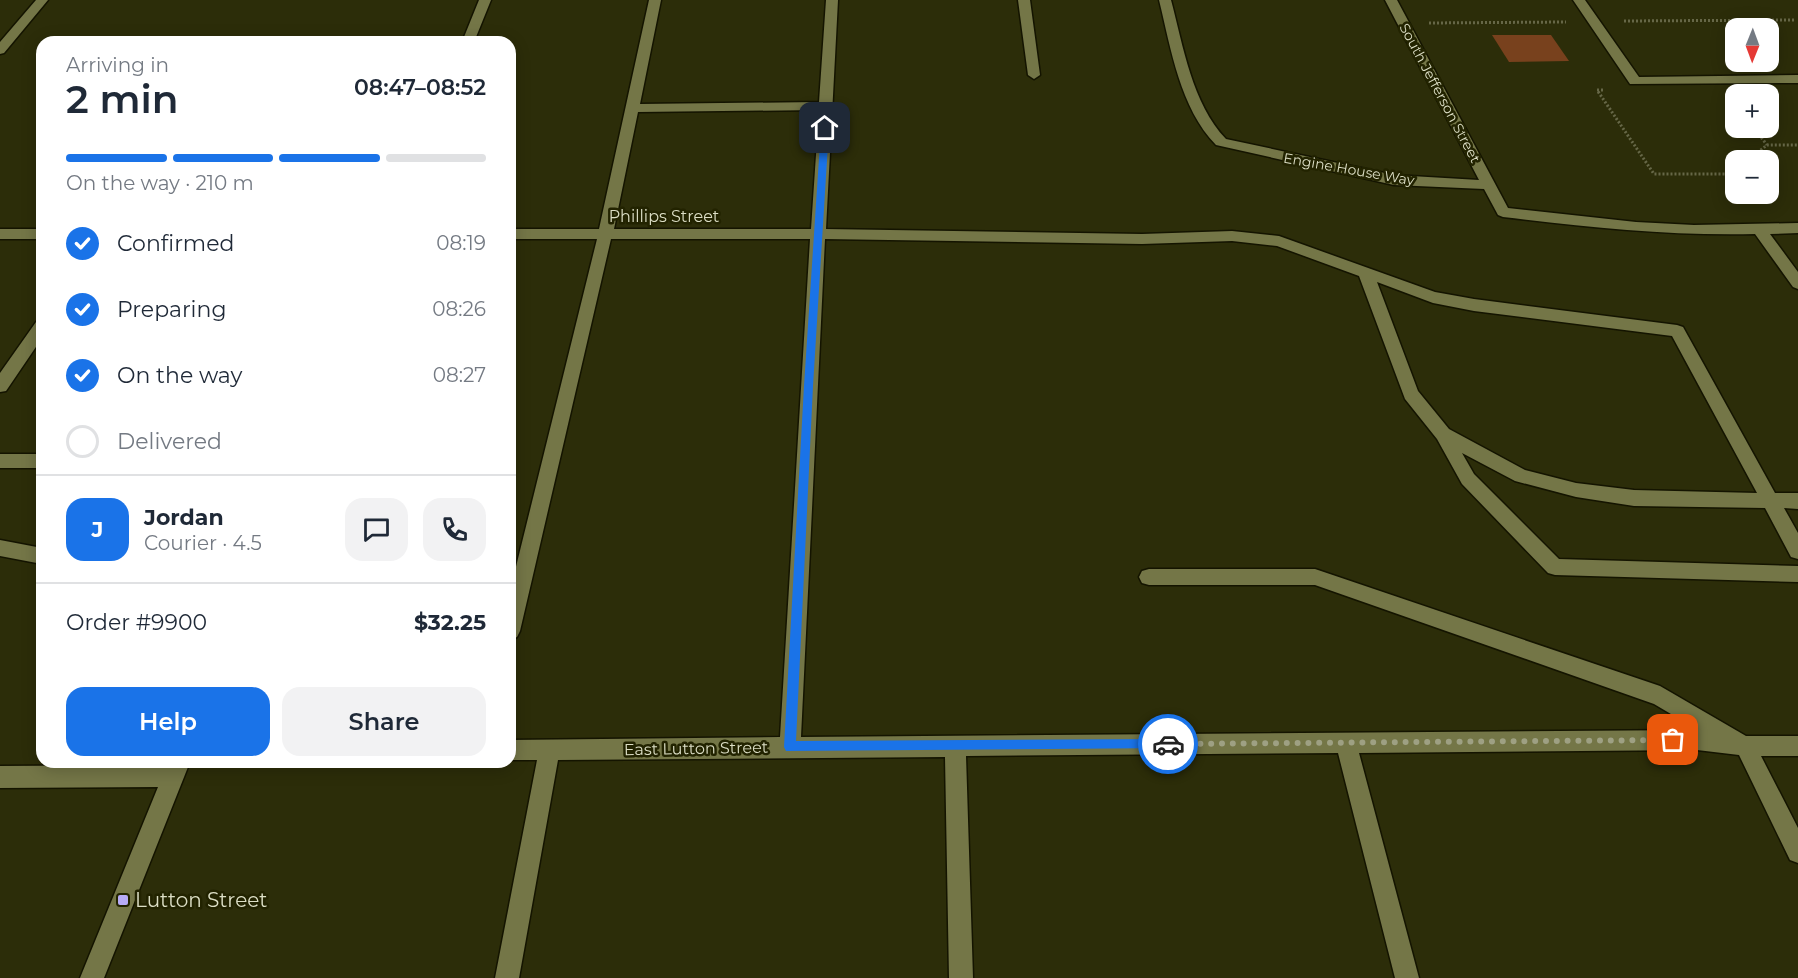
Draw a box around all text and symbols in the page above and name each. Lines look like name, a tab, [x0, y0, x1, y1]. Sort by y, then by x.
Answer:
north arrow	[1725, 18, 1779, 72]
map controls	[1725, 18, 1779, 204]
street label: South Jefferson Street	[1396, 20, 1485, 166]
text: Arriving in	[66, 53, 169, 77]
text: 08:47–08:52	[354, 74, 486, 101]
text: 2 min	[66, 75, 179, 123]
button: +	[1725, 84, 1779, 138]
pin	[799, 102, 850, 153]
icon: home	[808, 111, 841, 144]
street label: Engine House Way	[1282, 149, 1416, 189]
button: −	[1725, 150, 1779, 204]
text: On the way · 210 m	[66, 171, 254, 195]
street label: Phillips Street	[609, 207, 720, 226]
icon: check	[66, 227, 99, 260]
text: Confirmed	[117, 230, 234, 257]
text: 08:19	[436, 231, 486, 255]
icon: check	[66, 293, 99, 326]
text: Preparing	[117, 296, 226, 323]
text: 08:26	[432, 297, 486, 321]
icon: check	[66, 359, 99, 392]
text: On the way	[117, 362, 242, 389]
text: 08:27	[433, 363, 486, 387]
text: Delivered	[117, 428, 222, 455]
button: chat	[345, 498, 408, 561]
button: phone	[423, 498, 486, 561]
text: Jordan	[144, 504, 224, 531]
text: J	[92, 516, 103, 543]
text: Courier · 4.5	[144, 531, 262, 555]
text: Order #9900	[66, 609, 207, 636]
text: $32.25	[414, 609, 486, 636]
button: Help	[66, 687, 270, 756]
button: Share	[282, 687, 486, 756]
courier	[1138, 714, 1198, 774]
pin	[1647, 714, 1698, 765]
icon: bag	[1656, 723, 1689, 756]
icon: car	[1152, 728, 1185, 761]
street label: East Lutton Street	[624, 738, 769, 759]
place label: Lutton Street	[135, 888, 267, 912]
marker: Lutton Street	[116, 893, 130, 907]

